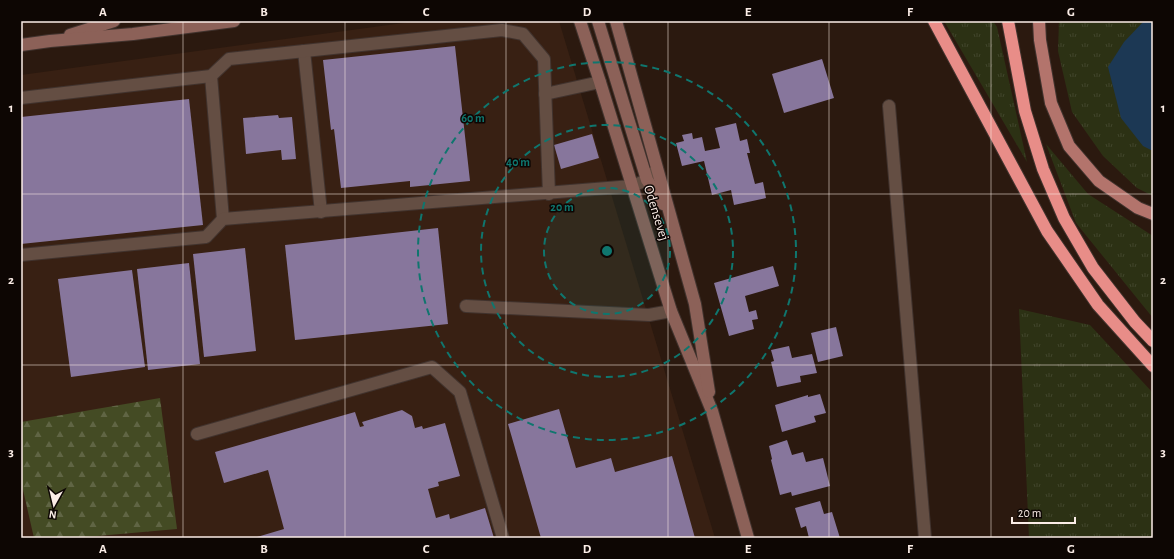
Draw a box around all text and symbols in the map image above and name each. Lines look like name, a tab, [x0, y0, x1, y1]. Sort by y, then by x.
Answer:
text: A	[99, 6, 107, 19]
text: B	[260, 6, 268, 19]
text: C	[423, 6, 430, 19]
text: D	[583, 6, 592, 19]
text: E	[745, 6, 752, 19]
text: F	[907, 6, 914, 19]
text: G	[1067, 6, 1075, 19]
text: 1	[9, 102, 13, 115]
text: 1	[1161, 102, 1165, 115]
text: 60 m	[461, 112, 485, 124]
text: 40 m	[506, 156, 530, 168]
street label: Odensevej	[641, 184, 671, 242]
text: 20 m	[550, 201, 574, 213]
centre of rings	[600, 244, 614, 258]
text: 2	[8, 274, 14, 287]
text: 2	[1160, 274, 1166, 287]
text: 3	[8, 446, 14, 459]
text: 3	[1160, 446, 1166, 459]
north arrow	[34, 485, 74, 525]
scale bar	[1012, 499, 1075, 525]
text: 20 m	[1018, 507, 1041, 519]
text: N	[48, 508, 57, 520]
text: A	[99, 543, 107, 556]
text: B	[260, 543, 268, 556]
text: C	[423, 543, 430, 556]
text: D	[583, 543, 592, 556]
text: E	[745, 543, 752, 556]
text: F	[907, 543, 914, 556]
text: G	[1067, 543, 1075, 556]

